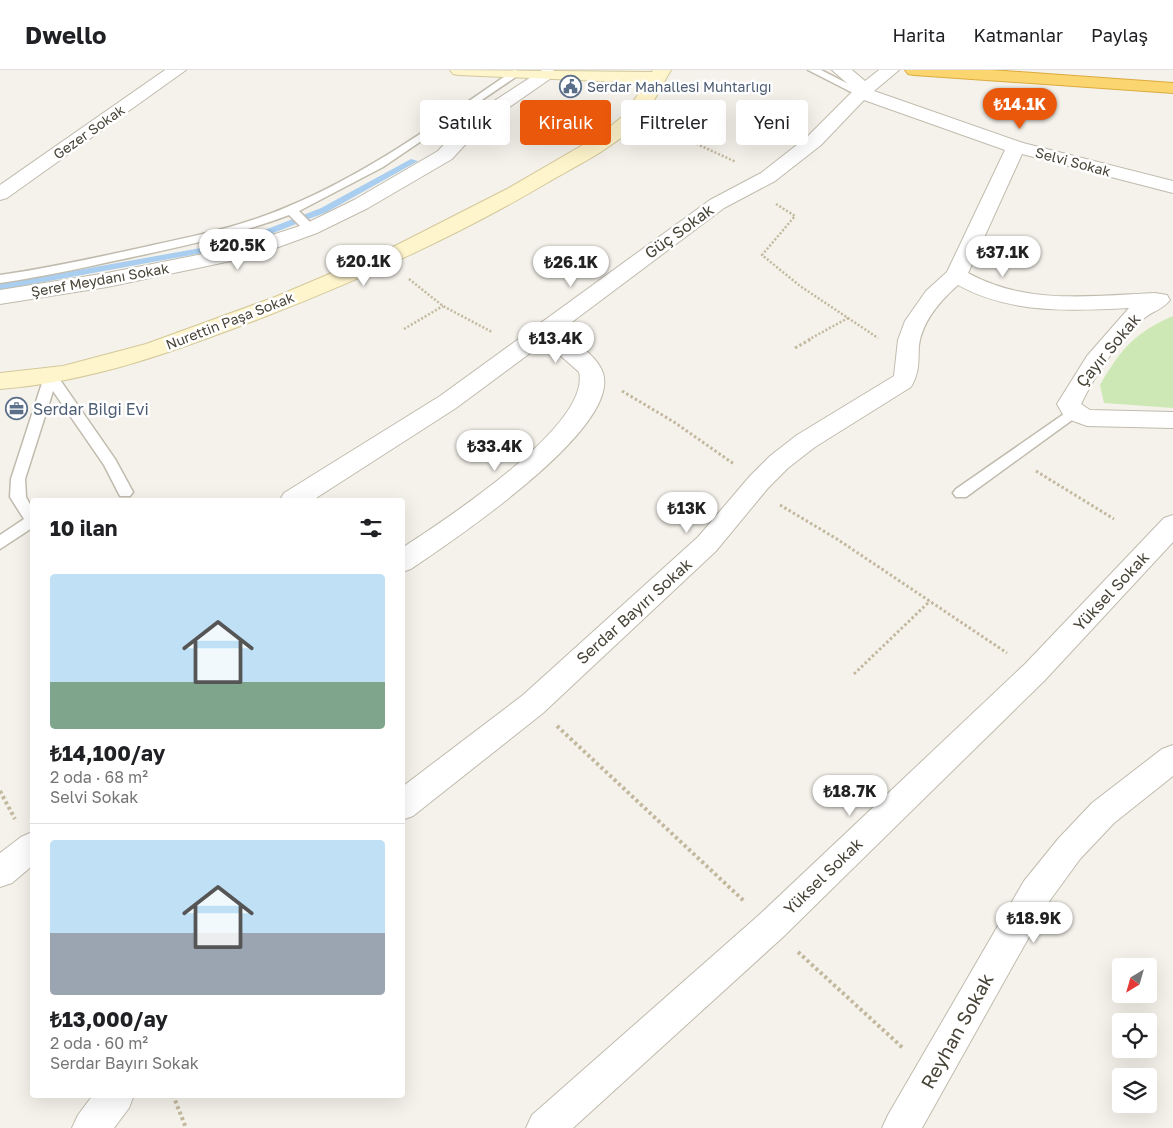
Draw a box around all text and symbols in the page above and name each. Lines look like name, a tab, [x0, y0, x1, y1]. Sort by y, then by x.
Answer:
text: Dwello	[25, 20, 106, 49]
text: Harita	[892, 24, 945, 46]
text: Katmanlar	[973, 24, 1063, 46]
text: Paylaş	[1091, 24, 1148, 46]
public building icon: Serdar Mahallesi Muhtarlığı	[559, 75, 583, 99]
place label: Serdar Mahallesi Muhtarlığı	[587, 78, 772, 95]
pin: ₺14.1K	[979, 88, 1061, 130]
text: ₺14.1K	[994, 94, 1046, 114]
chip: Satılık	[420, 100, 510, 145]
chip: Kiralık	[520, 100, 611, 145]
chip: Filtreler	[621, 100, 726, 145]
chip: Yeni	[736, 100, 808, 145]
street label: Gezer Sokak	[50, 101, 128, 162]
street label: Selvi Sokak	[1034, 143, 1113, 180]
street label: Güç Sokak	[641, 199, 717, 263]
pin: ₺20.5K	[197, 228, 279, 271]
text: ₺20.5K	[210, 235, 266, 255]
pin: ₺37.1K	[962, 236, 1044, 278]
text: ₺37.1K	[977, 242, 1029, 262]
pin: ₺20.1K	[323, 244, 405, 287]
pin: ₺26.1K	[530, 246, 612, 288]
text: ₺20.1K	[337, 251, 391, 271]
text: ₺26.1K	[544, 252, 598, 272]
street label: Şeref Meydanı Sokak	[30, 259, 170, 300]
street label: Nurettin Paşa Sokak	[163, 288, 297, 353]
street label: Çayır Sokak	[1071, 309, 1145, 391]
pin: ₺13.4K	[515, 322, 597, 364]
text: ₺13.4K	[529, 328, 583, 348]
office icon: Serdar Bilgi Evi	[5, 397, 29, 421]
place label: Serdar Bilgi Evi	[33, 399, 149, 419]
pin: ₺33.4K	[454, 430, 536, 472]
text: ₺33.4K	[467, 436, 523, 456]
pin: ₺13K	[657, 492, 717, 534]
text: ₺13K	[668, 498, 706, 518]
icon: filters	[357, 514, 385, 542]
text: 10 ilan	[50, 515, 117, 541]
street label: Yüksel Sokak	[1069, 547, 1153, 635]
street label: Serdar Bayırı Sokak	[572, 554, 696, 668]
icon: home	[173, 607, 263, 697]
text: ₺14,100/ay	[50, 740, 165, 766]
text: 2 oda · 68 m²	[50, 767, 148, 787]
pin: ₺18.7K	[809, 774, 891, 817]
text: ₺18.7K	[823, 781, 877, 801]
text: Selvi Sokak	[50, 787, 138, 807]
street label: Yüksel Sokak	[779, 833, 867, 919]
icon: home	[173, 872, 263, 962]
pin: ₺18.9K	[993, 902, 1075, 944]
text: ₺18.9K	[1007, 908, 1061, 928]
north arrow	[1112, 958, 1158, 1002]
map controls	[1112, 958, 1157, 1113]
street label: Reyhan Sokak	[915, 969, 998, 1093]
text: ₺13,000/ay	[50, 1006, 168, 1032]
button: locate	[1112, 1013, 1157, 1058]
text: 2 oda · 60 m²	[50, 1033, 148, 1053]
text: Serdar Bayırı Sokak	[50, 1053, 199, 1073]
button: layers	[1112, 1068, 1157, 1113]

